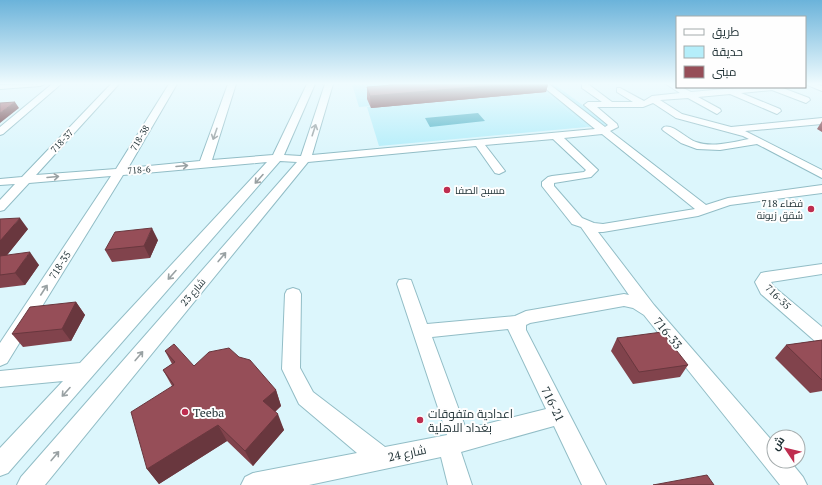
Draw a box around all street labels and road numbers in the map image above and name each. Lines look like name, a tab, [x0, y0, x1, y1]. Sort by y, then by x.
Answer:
street label: 718-38	[128, 123, 152, 153]
street label: 718-37	[48, 127, 76, 155]
street label: 718-6	[127, 163, 151, 177]
street label: 718-35	[46, 248, 74, 282]
street label: شارع 23	[178, 275, 208, 309]
street label: 716-35	[762, 282, 794, 312]
street label: 716-33	[650, 314, 686, 352]
street label: 716-21	[538, 384, 568, 424]
street label: شارع 24	[386, 442, 428, 465]

